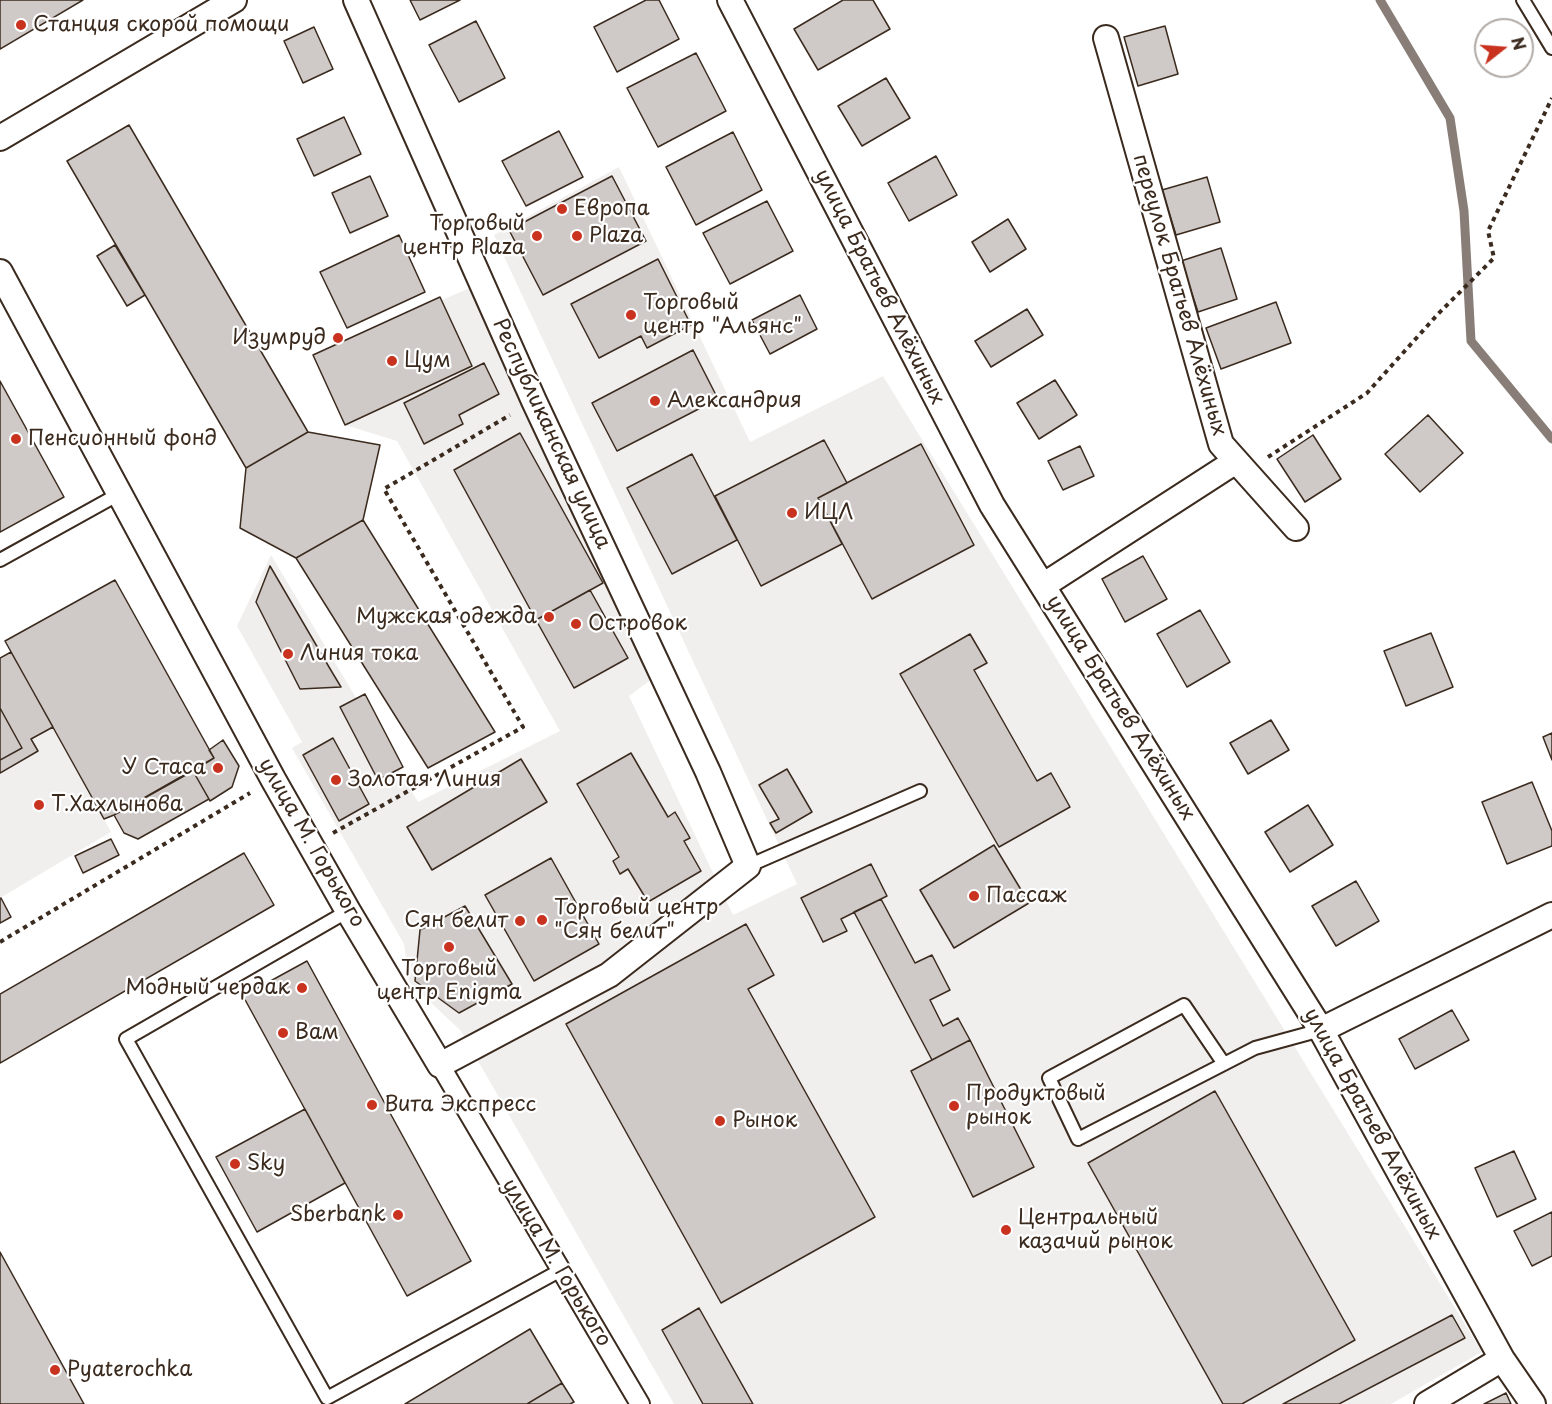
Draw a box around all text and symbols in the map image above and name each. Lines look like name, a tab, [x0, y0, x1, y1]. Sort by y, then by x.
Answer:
place label: Станция скорой помощи	[33, 12, 289, 38]
marker: Станция скорой помощи	[14, 18, 28, 32]
north arrow	[1474, 18, 1534, 78]
text: N	[1506, 34, 1533, 53]
street label: переулок Братьев Алёхиных	[1127, 151, 1231, 439]
street label: улица Братьев Алёхиных	[809, 165, 949, 409]
place label: Европа	[574, 196, 650, 222]
marker: Европа	[555, 202, 569, 216]
place label: Торговый центр Plaza	[402, 211, 525, 261]
place label: Plaza	[589, 223, 643, 249]
marker: Торговый центр Plaza	[530, 229, 544, 243]
marker: Plaza	[570, 229, 584, 243]
place label: Торговый центр "Альянс"	[643, 290, 802, 340]
marker: Торговый центр "Альянс"	[624, 308, 638, 322]
street label: Республиканская улица	[487, 315, 615, 553]
place label: Изумруд	[232, 325, 326, 351]
marker: Изумруд	[331, 331, 345, 345]
place label: Цум	[404, 348, 451, 374]
marker: Цум	[385, 354, 399, 368]
place label: Александрия	[667, 388, 802, 414]
marker: Александрия	[648, 394, 662, 408]
place label: Пенсионный фонд	[28, 426, 217, 452]
marker: Пенсионный фонд	[9, 432, 23, 446]
place label: ИЦЛ	[804, 500, 853, 526]
marker: ИЦЛ	[785, 506, 799, 520]
street label: улица Братьев Алёхиных	[1040, 591, 1200, 825]
place label: Мужская одежда	[356, 604, 537, 630]
marker: Мужская одежда	[542, 610, 556, 624]
place label: Островок	[588, 611, 687, 637]
marker: Островок	[569, 617, 583, 631]
place label: Линия тока	[300, 641, 418, 667]
marker: Линия тока	[281, 647, 295, 661]
street label: улица М. Горького	[252, 754, 370, 932]
place label: У Стаса	[122, 755, 206, 781]
marker: У Стаса	[211, 761, 225, 775]
place label: Золотая Линия	[348, 767, 501, 793]
marker: Золотая Линия	[329, 773, 343, 787]
place label: Т.Хахлынова	[51, 792, 183, 818]
marker: Т.Хахлынова	[32, 798, 46, 812]
place label: Пассаж	[986, 883, 1067, 909]
marker: Пассаж	[967, 889, 981, 903]
place label: Торговый центр "Сян белит"	[554, 895, 718, 945]
place label: Сян белит	[404, 908, 508, 934]
marker: Торговый центр "Сян белит"	[535, 913, 549, 927]
marker: Сян белит	[513, 914, 527, 928]
marker: Торговый центр Enigma	[442, 940, 456, 954]
place label: Торговый центр Enigma	[377, 956, 521, 1006]
place label: Модный чердак	[126, 975, 290, 1001]
marker: Модный чердак	[295, 981, 309, 995]
street label: улица Братьев Алёхиных	[1298, 1004, 1446, 1244]
place label: Вам	[295, 1020, 339, 1046]
marker: Вам	[276, 1026, 290, 1040]
place label: Продуктовый рынок	[966, 1081, 1106, 1131]
place label: Вита Экспресс	[384, 1092, 536, 1118]
marker: Вита Экспресс	[365, 1098, 379, 1112]
marker: Продуктовый рынок	[947, 1099, 961, 1113]
place label: Рынок	[732, 1108, 797, 1134]
marker: Рынок	[713, 1114, 727, 1128]
place label: Sky	[247, 1151, 285, 1177]
marker: Sky	[228, 1157, 242, 1171]
street label: улица М. Горького	[496, 1175, 616, 1351]
place label: Sberbank	[290, 1202, 386, 1228]
place label: Центральный казачий рынок	[1018, 1205, 1173, 1255]
marker: Sberbank	[391, 1208, 405, 1222]
marker: Центральный казачий рынок	[999, 1223, 1013, 1237]
place label: Pyaterochka	[67, 1357, 192, 1383]
marker: Pyaterochka	[48, 1363, 62, 1377]

